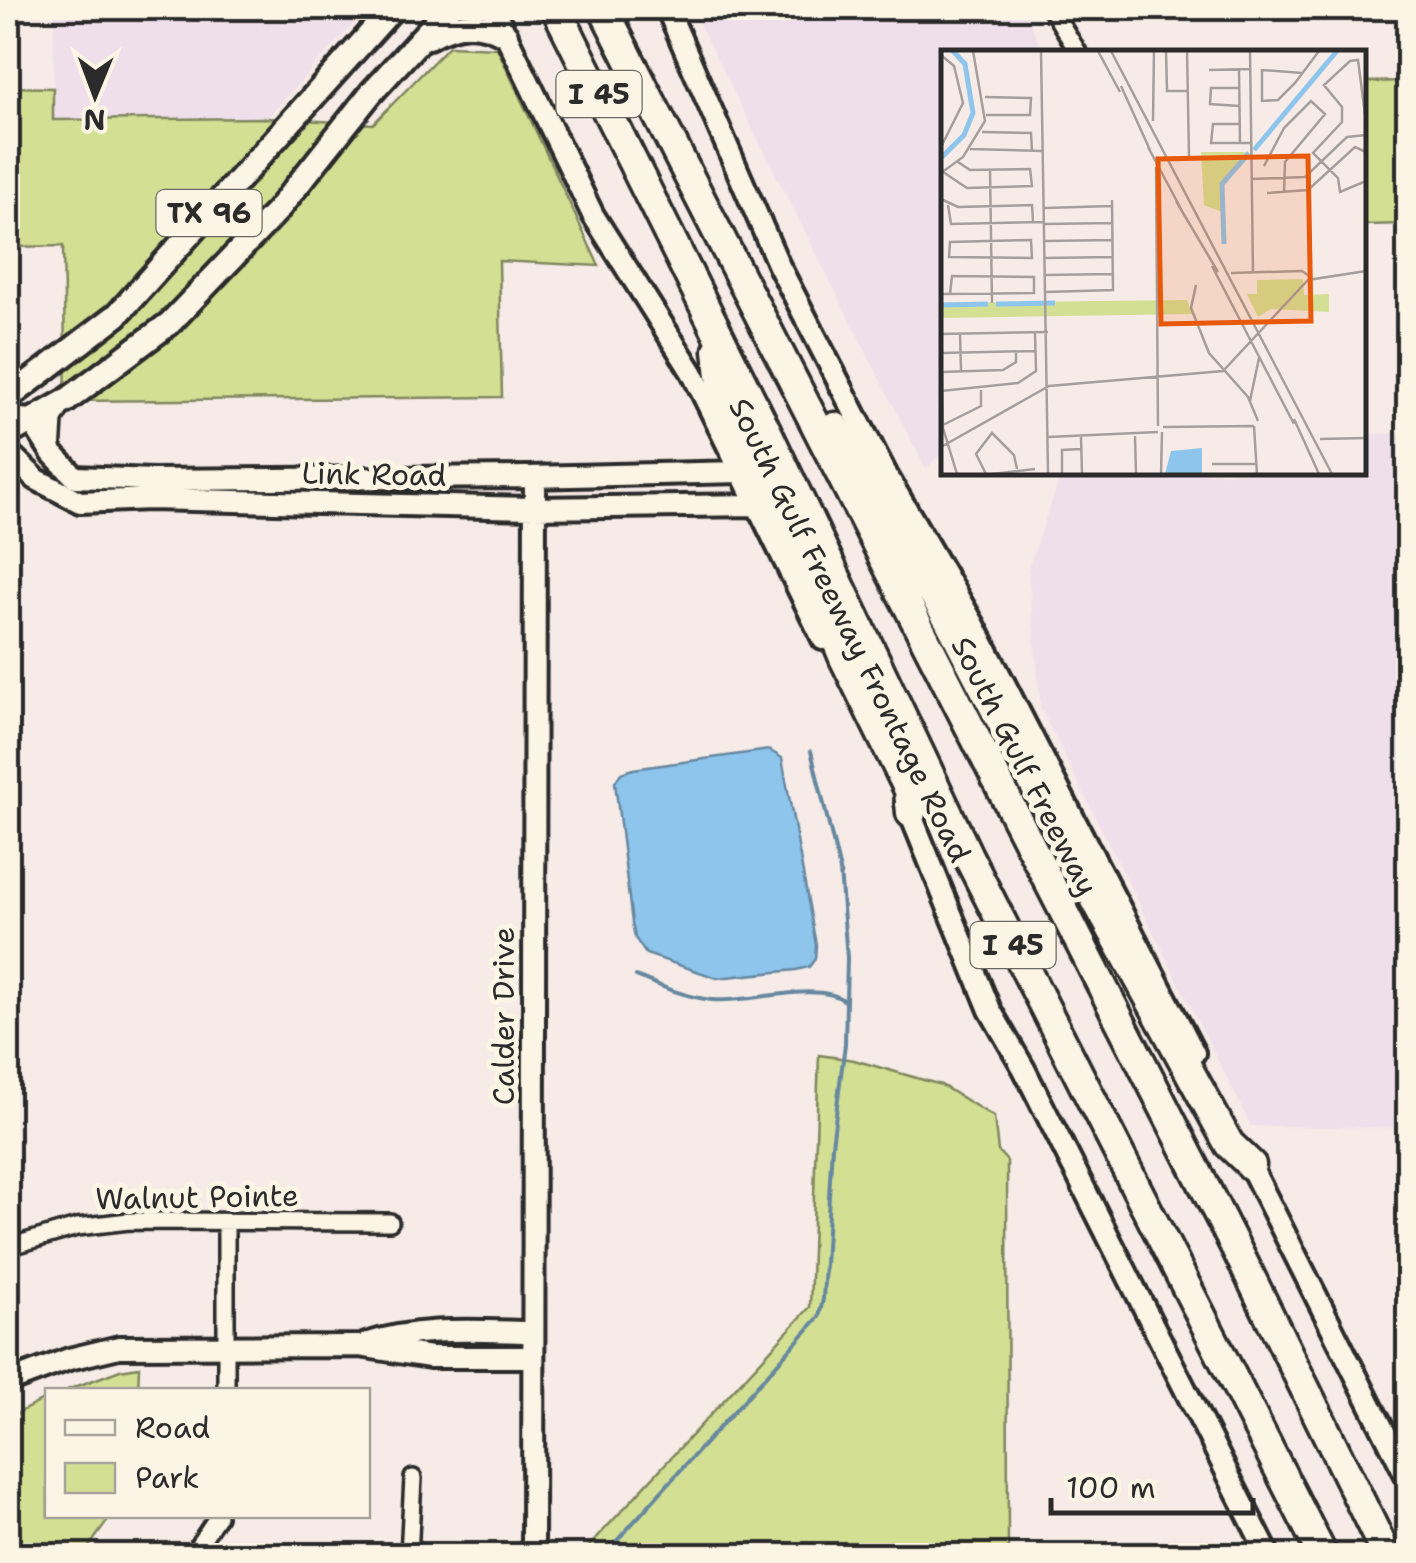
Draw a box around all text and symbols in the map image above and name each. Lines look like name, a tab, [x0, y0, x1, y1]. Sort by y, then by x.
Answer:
north arrow	[45, 45, 145, 145]
inset map	[941, 50, 1366, 475]
road number: I 45	[556, 71, 642, 117]
text: N	[83, 101, 106, 139]
road number: TX 96	[156, 190, 262, 236]
street label: South Gulf Freeway Frontage Road	[719, 391, 981, 869]
street label: Link Road	[301, 452, 447, 496]
street label: South Gulf Freeway	[942, 629, 1108, 903]
road number: I 45	[970, 922, 1056, 968]
street label: Calder Drive	[483, 927, 524, 1105]
street label: Walnut Pointe	[95, 1175, 299, 1219]
legend	[45, 1388, 370, 1518]
text: Road	[135, 1407, 210, 1448]
scale bar	[1051, 1453, 1254, 1515]
text: Park	[135, 1457, 199, 1498]
text: 100 m	[1066, 1467, 1156, 1508]

